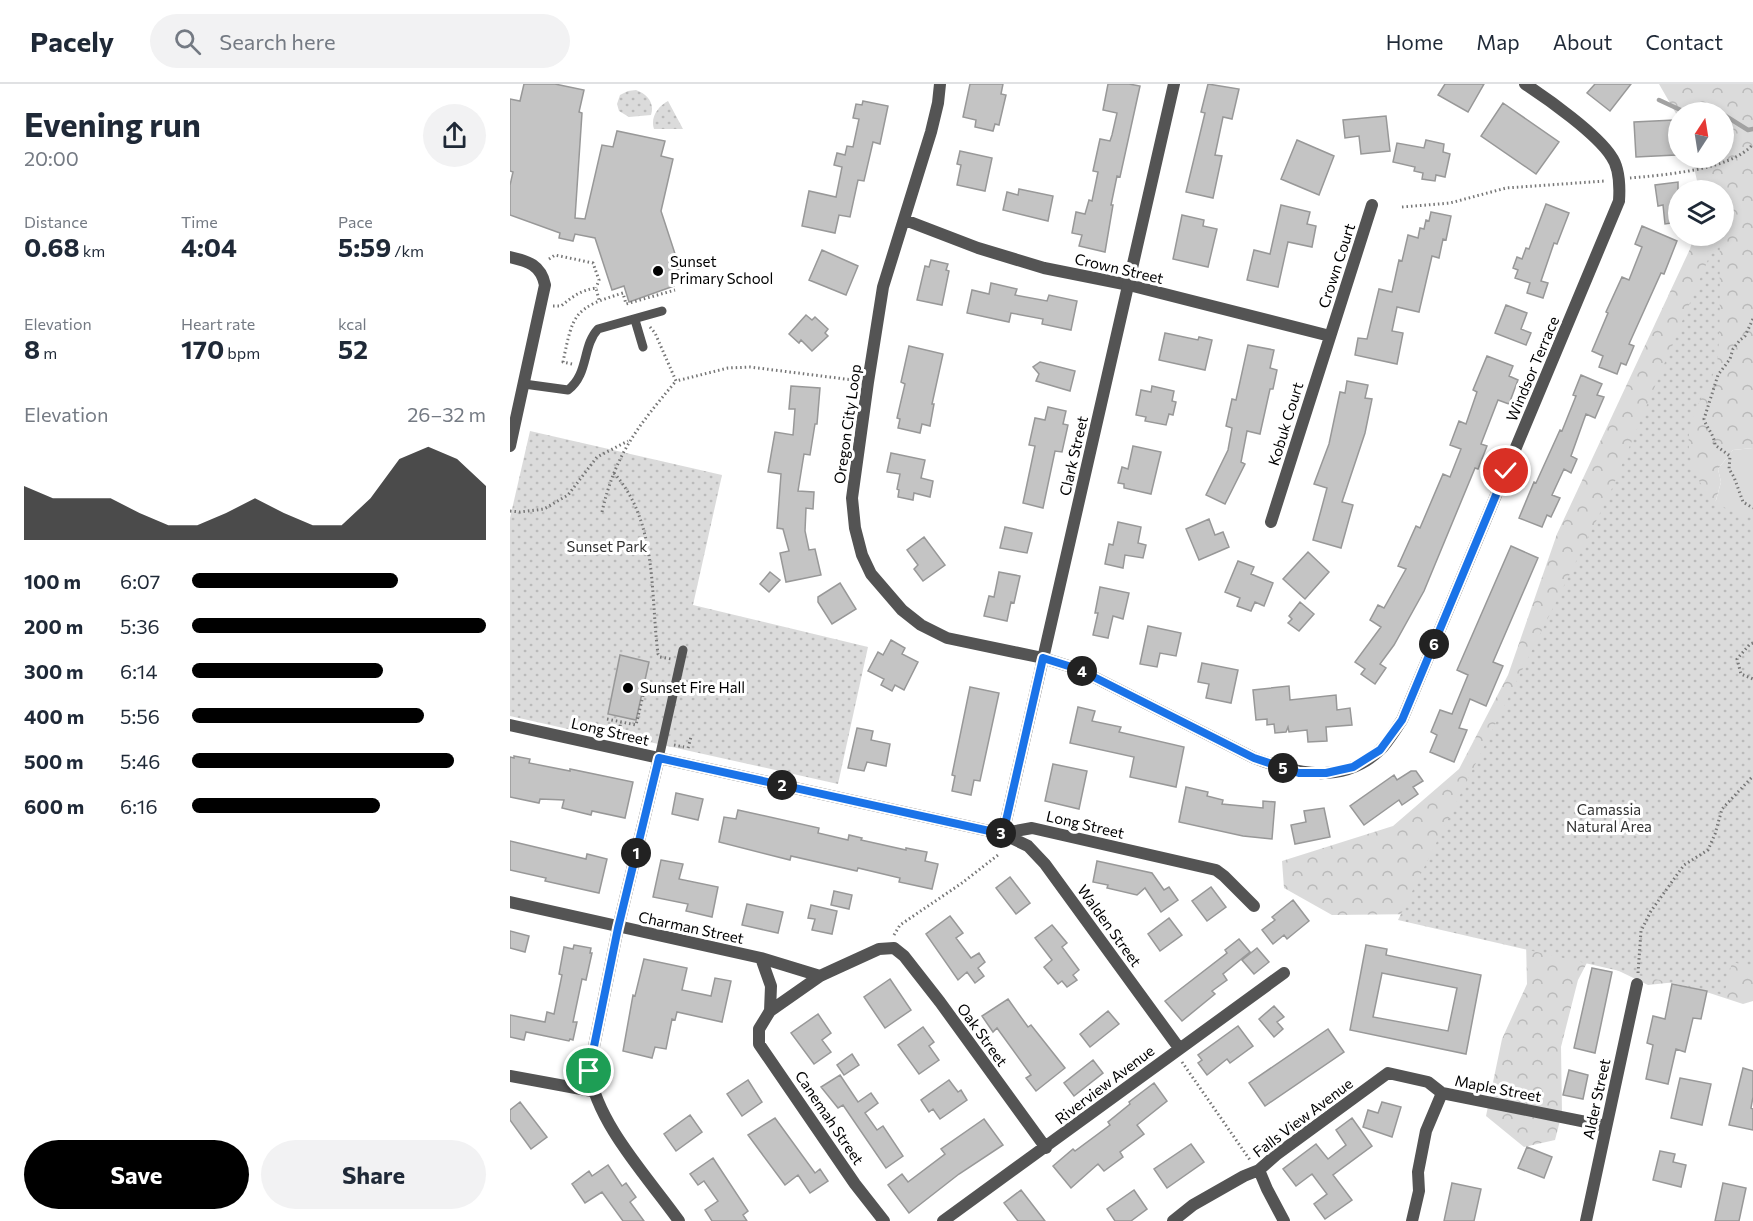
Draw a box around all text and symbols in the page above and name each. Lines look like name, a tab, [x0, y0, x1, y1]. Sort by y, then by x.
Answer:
search box	[150, 14, 570, 68]
text: Pacely	[30, 24, 114, 58]
icon: search	[171, 25, 204, 58]
text: Search here	[219, 28, 336, 55]
text: Home	[1386, 29, 1443, 54]
text: Map	[1476, 29, 1520, 54]
text: About	[1553, 29, 1612, 54]
text: Contact	[1645, 29, 1723, 54]
north arrow	[1668, 102, 1734, 168]
map controls	[1668, 102, 1734, 246]
text: Evening run	[24, 103, 201, 144]
button: share	[423, 104, 486, 167]
text: 20:00	[24, 146, 79, 170]
button: layers	[1668, 180, 1734, 246]
text: Distance	[24, 212, 88, 231]
text: Time	[181, 212, 218, 231]
text: Pace	[338, 212, 373, 231]
street label: Crown Court	[1314, 221, 1358, 310]
text: 0.68	[24, 231, 80, 262]
text: 4:04	[181, 231, 237, 262]
text: 5:59	[338, 231, 391, 262]
text: km	[80, 241, 105, 260]
text: /km	[391, 241, 424, 260]
street label: Crown Street	[1073, 249, 1165, 287]
place label: Sunset Primary School	[670, 252, 773, 287]
marker: Sunset Primary School	[651, 264, 665, 278]
street label: Windsor Terrace	[1502, 313, 1562, 424]
text: Elevation	[24, 314, 92, 333]
text: Heart rate	[181, 314, 255, 333]
text: kcal	[338, 314, 367, 333]
text: 8	[24, 333, 40, 364]
text: 170	[181, 333, 224, 364]
text: 52	[338, 333, 368, 364]
text: m	[40, 343, 57, 362]
text: bpm	[224, 343, 260, 362]
street label: Oregon City Loop	[830, 363, 864, 485]
street label: Kobuk Court	[1264, 380, 1306, 468]
text: Elevation	[24, 402, 109, 426]
text: 26–32 m	[407, 402, 486, 426]
street label: Clark Street	[1055, 414, 1091, 497]
pin	[1480, 445, 1531, 496]
icon: check	[1489, 454, 1522, 487]
park label: Sunset Park	[567, 537, 647, 555]
text: 100 m	[24, 569, 81, 593]
text: 6:07	[120, 569, 160, 593]
text: 200 m	[24, 614, 83, 638]
text: 5:36	[120, 614, 160, 638]
pin: 6	[1419, 629, 1449, 659]
text: 6	[1429, 634, 1439, 653]
pin: 4	[1067, 656, 1097, 686]
text: 300 m	[24, 659, 84, 683]
text: 6:14	[120, 659, 157, 683]
text: 4	[1077, 661, 1087, 680]
place label: Sunset Fire Hall	[640, 678, 745, 696]
marker: Sunset Fire Hall	[621, 681, 635, 695]
text: 400 m	[24, 704, 84, 728]
text: 5:56	[120, 704, 160, 728]
street label: Long Street	[569, 713, 651, 749]
text: 500 m	[24, 749, 84, 773]
text: 5:46	[120, 749, 160, 773]
pin: 5	[1268, 753, 1298, 783]
text: 5	[1278, 758, 1288, 777]
pin: 2	[767, 770, 797, 800]
text: 2	[777, 775, 787, 794]
text: 600 m	[24, 794, 84, 818]
text: 6:16	[120, 794, 158, 818]
park label: Camassia Natural Area	[1566, 800, 1652, 835]
street label: Long Street	[1044, 806, 1126, 842]
pin: 3	[986, 818, 1016, 848]
text: 3	[996, 823, 1006, 842]
pin: 1	[621, 838, 651, 868]
text: 1	[632, 843, 640, 862]
street label: Walden Street	[1074, 881, 1145, 970]
street label: Charman Street	[637, 907, 746, 947]
street label: Oak Street	[954, 999, 1012, 1069]
street label: Riverview Avenue	[1051, 1041, 1158, 1127]
pin	[563, 1045, 614, 1096]
icon: arrive	[572, 1054, 605, 1087]
street label: Alder Street	[1579, 1057, 1613, 1141]
street label: Canemah Street	[792, 1067, 868, 1168]
street label: Maple Street	[1453, 1071, 1543, 1105]
street label: Falls View Avenue	[1249, 1074, 1356, 1161]
button: Save	[24, 1140, 249, 1209]
button: Share	[261, 1140, 486, 1209]

